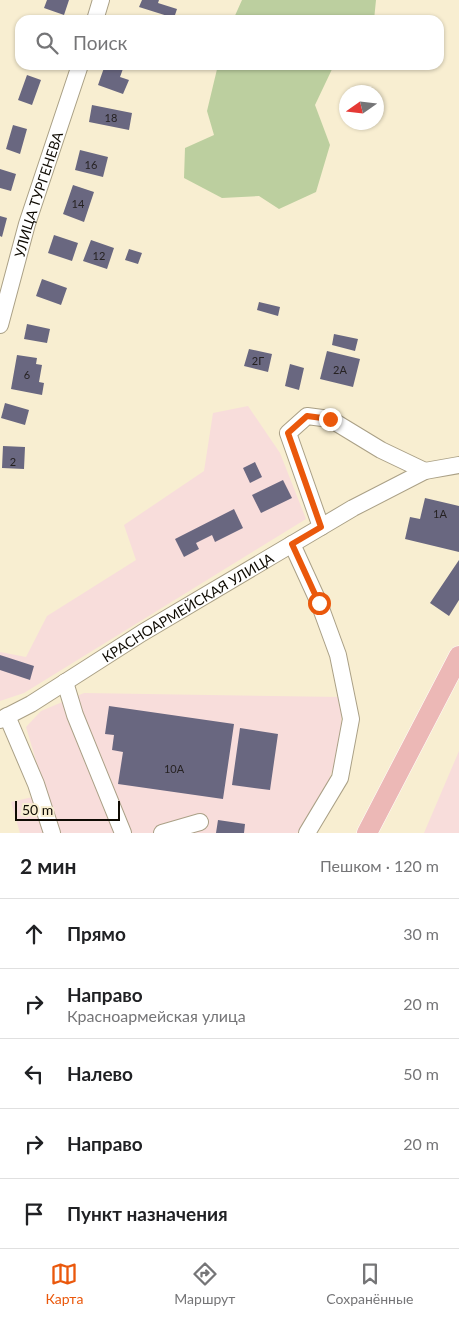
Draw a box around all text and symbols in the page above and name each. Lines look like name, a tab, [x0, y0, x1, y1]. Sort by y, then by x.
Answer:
search box	[15, 15, 444, 70]
icon: search	[33, 29, 61, 57]
text: Поиск	[73, 31, 127, 54]
north arrow	[339, 85, 384, 130]
house number: 18	[105, 111, 117, 124]
street label: УЛИЦА ТУРГЕНЕВА	[10, 129, 66, 259]
house number: 16	[85, 158, 97, 171]
house number: 14	[72, 197, 85, 210]
house number: 12	[93, 249, 105, 262]
house number: 2Г	[252, 354, 264, 367]
house number: 2А	[333, 363, 347, 376]
house number: 6	[24, 368, 30, 381]
route end	[319, 408, 342, 431]
house number: 2	[10, 455, 16, 468]
house number: 1А	[433, 507, 447, 520]
street label: КРАСНОАРМЕЙСКАЯ УЛИЦА	[98, 548, 277, 665]
route start	[308, 592, 331, 615]
house number: 10А	[164, 762, 185, 775]
scale bar	[15, 798, 120, 821]
text: 50 m	[22, 801, 53, 818]
text: 2 мин	[20, 853, 77, 878]
text: Пешком · 120 m	[320, 856, 439, 875]
icon: ahead	[20, 920, 48, 948]
text: Прямо	[67, 922, 126, 945]
text: 30 m	[403, 924, 439, 943]
text: Направо	[67, 983, 143, 1006]
icon: right	[20, 990, 48, 1018]
text: 20 m	[403, 994, 439, 1013]
text: Красноармейская улица	[67, 1006, 246, 1025]
icon: left	[20, 1060, 48, 1088]
text: Налево	[67, 1062, 133, 1085]
text: 50 m	[403, 1064, 439, 1083]
icon: right	[20, 1130, 48, 1158]
text: Направо	[67, 1132, 143, 1155]
text: 20 m	[403, 1134, 439, 1153]
icon: arrive	[20, 1200, 48, 1228]
text: Пункт назначения	[67, 1202, 228, 1225]
tab: Карта	[45, 1260, 83, 1307]
tab: Маршрут	[174, 1260, 235, 1307]
tab: Сохранённые	[326, 1260, 413, 1307]

